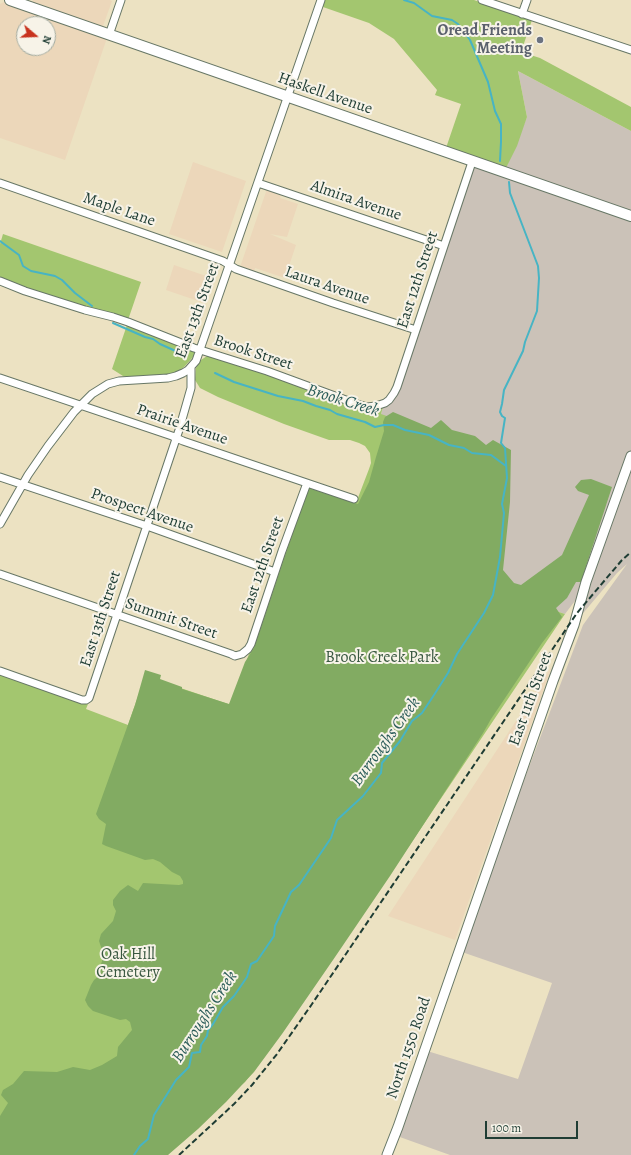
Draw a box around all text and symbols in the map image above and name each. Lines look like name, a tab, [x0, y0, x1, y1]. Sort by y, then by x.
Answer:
north arrow	[16, 16, 56, 56]
place label: Oread Friends Meeting	[437, 21, 532, 59]
text: N	[38, 34, 55, 46]
marker: Oread Friends Meeting	[535, 35, 545, 45]
street label: Haskell Avenue	[275, 69, 375, 119]
street label: Almira Avenue	[308, 176, 404, 226]
street label: Maple Lane	[80, 189, 158, 231]
street label: East 12th Street	[393, 229, 443, 331]
street label: East 13th Street	[172, 261, 224, 361]
street label: Laura Avenue	[282, 263, 372, 309]
street label: Brook Street	[211, 331, 295, 375]
water label: Brook Creek	[304, 380, 382, 422]
street label: Prairie Avenue	[134, 400, 230, 450]
street label: Prospect Avenue	[88, 484, 196, 538]
street label: East 12th Street	[238, 514, 288, 616]
street label: East 13th Street	[76, 569, 126, 669]
street label: Summit Street	[122, 594, 220, 644]
park label: Brook Creek Park	[325, 648, 439, 668]
street label: East 11th Street	[505, 649, 557, 749]
water label: Burroughs Creek	[347, 694, 425, 790]
park label: Oak Hill Cemetery	[96, 945, 160, 983]
water label: Burroughs Creek	[168, 968, 242, 1066]
street label: North 1550 Road	[383, 995, 435, 1101]
scale bar	[487, 1113, 580, 1139]
text: 100 m	[492, 1120, 521, 1136]

